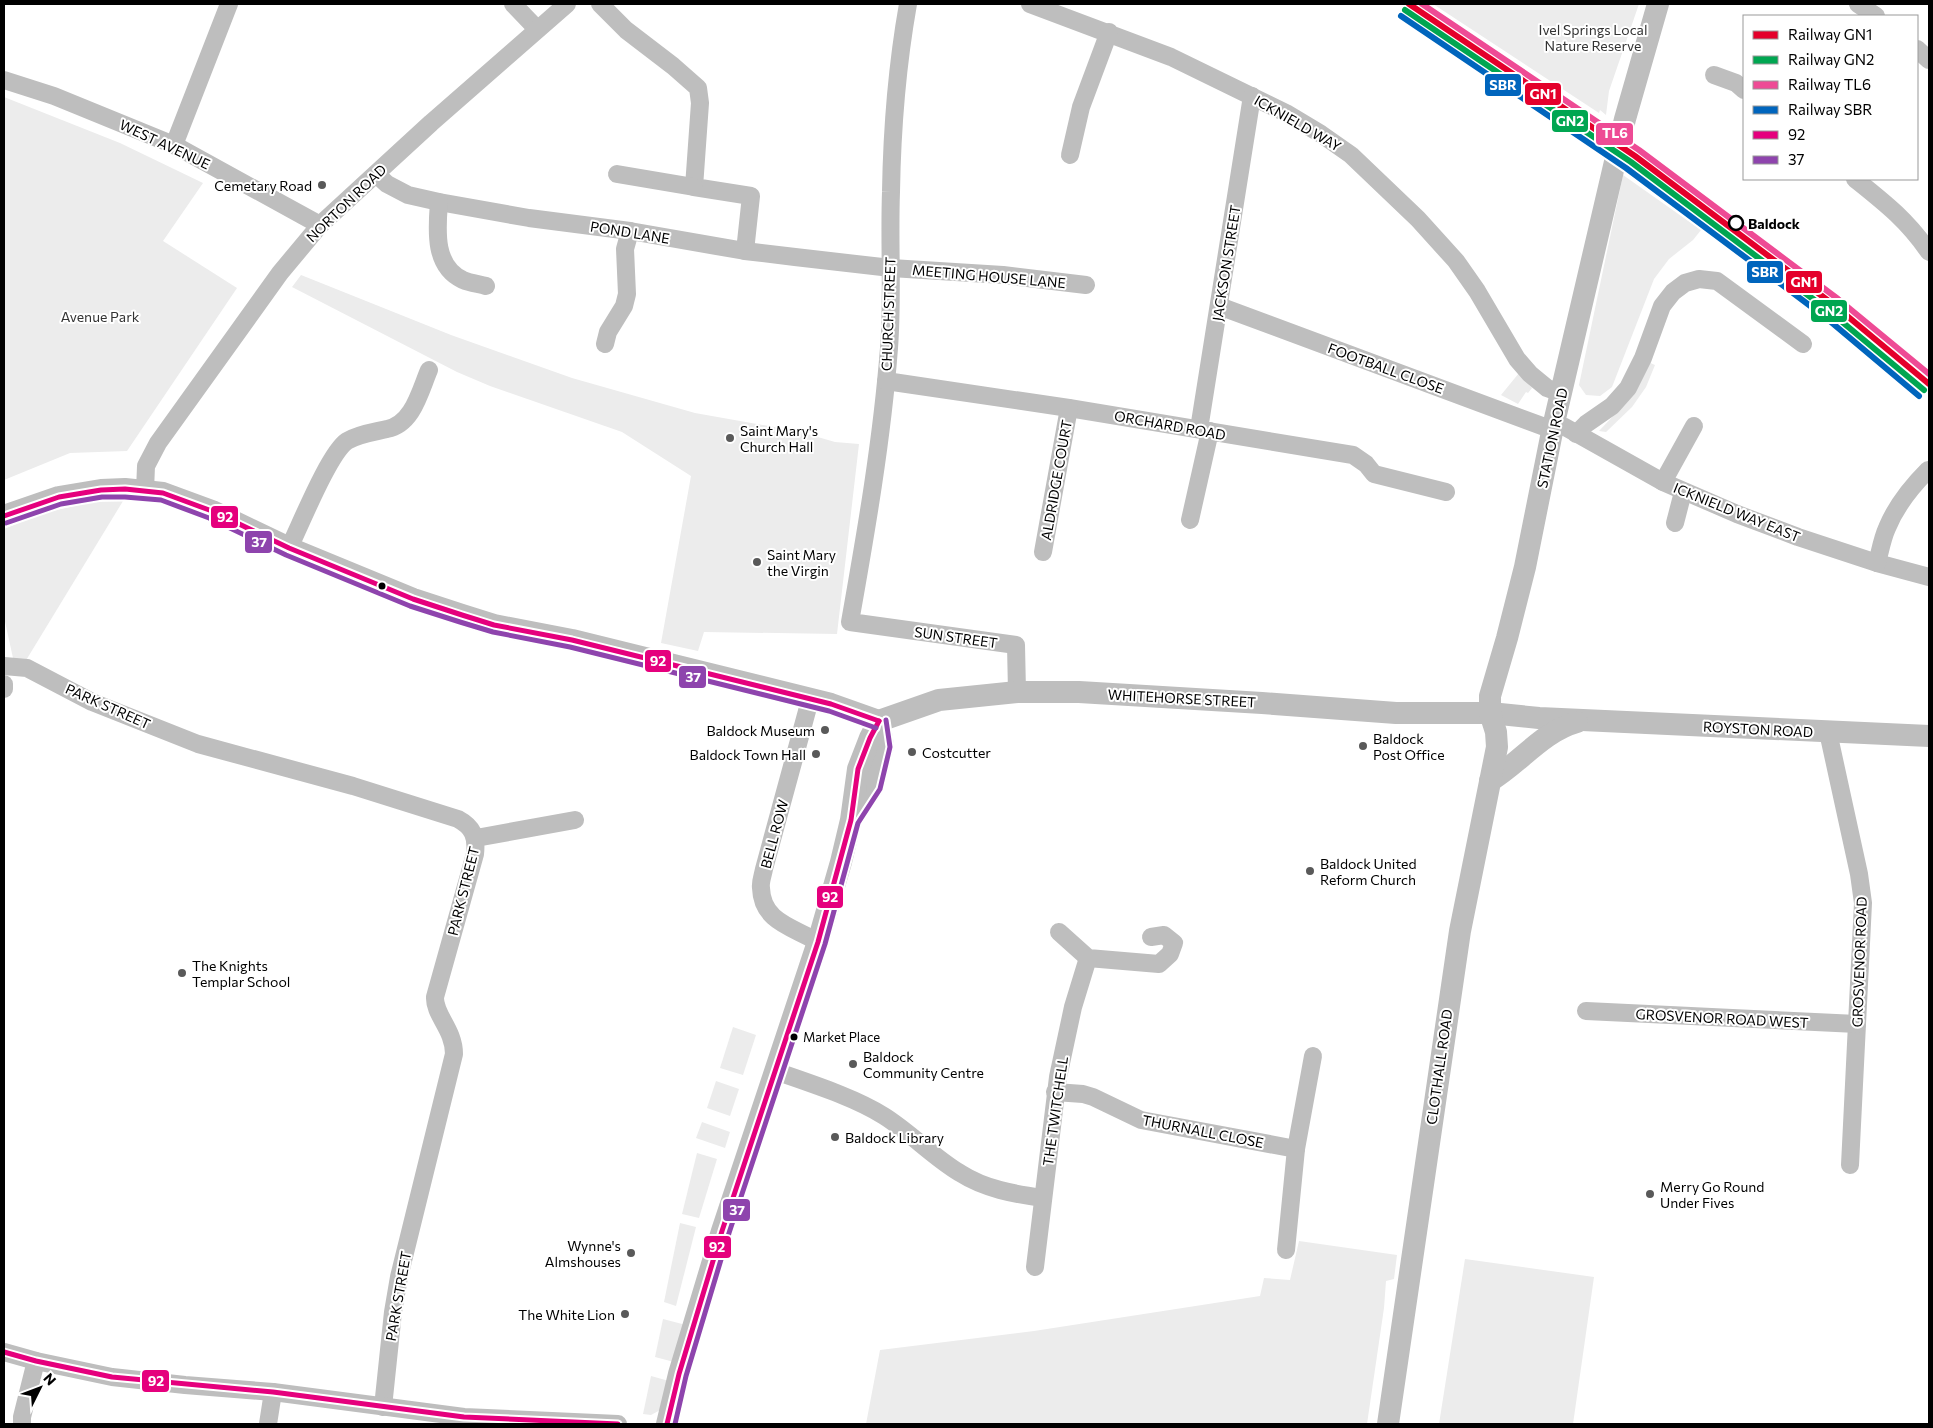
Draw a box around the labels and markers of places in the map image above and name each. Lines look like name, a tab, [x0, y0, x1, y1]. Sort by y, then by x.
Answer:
place label: Cemetary Road	[214, 177, 312, 194]
marker: Cemetary Road	[316, 179, 328, 191]
marker: Baldock	[1728, 215, 1744, 231]
place label: Baldock	[1748, 215, 1800, 232]
place label: Saint Mary's Church Hall	[740, 422, 818, 455]
marker: Saint Mary's Church Hall	[724, 432, 736, 444]
place label: Saint Mary the Virgin	[767, 546, 836, 579]
marker: Saint Mary the Virgin	[751, 556, 763, 568]
unlabelled marker	[377, 581, 387, 591]
place label: Baldock Museum	[706, 722, 815, 739]
marker: Baldock Museum	[819, 724, 831, 736]
place label: Baldock Post Office	[1373, 730, 1445, 763]
marker: Baldock Post Office	[1357, 740, 1369, 752]
place label: Costcutter	[922, 744, 991, 761]
place label: Baldock Town Hall	[690, 746, 806, 763]
marker: Costcutter	[906, 746, 918, 758]
marker: Baldock Town Hall	[810, 748, 822, 760]
place label: Baldock United Reform Church	[1320, 855, 1417, 888]
marker: Baldock United Reform Church	[1304, 865, 1316, 877]
place label: The Knights Templar School	[192, 957, 290, 990]
marker: The Knights Templar School	[176, 967, 188, 979]
place label: Market Place	[803, 1029, 880, 1045]
marker: Market Place	[789, 1032, 799, 1042]
place label: Baldock Community Centre	[863, 1048, 984, 1081]
marker: Baldock Community Centre	[847, 1058, 859, 1070]
place label: Baldock Library	[845, 1129, 944, 1146]
marker: Baldock Library	[829, 1131, 841, 1143]
place label: Merry Go Round Under Fives	[1660, 1178, 1764, 1211]
marker: Merry Go Round Under Fives	[1644, 1188, 1656, 1200]
place label: Wynne's Almshouses	[545, 1237, 621, 1270]
marker: Wynne's Almshouses	[625, 1247, 637, 1259]
place label: The White Lion	[518, 1306, 615, 1323]
marker: The White Lion	[619, 1308, 631, 1320]

